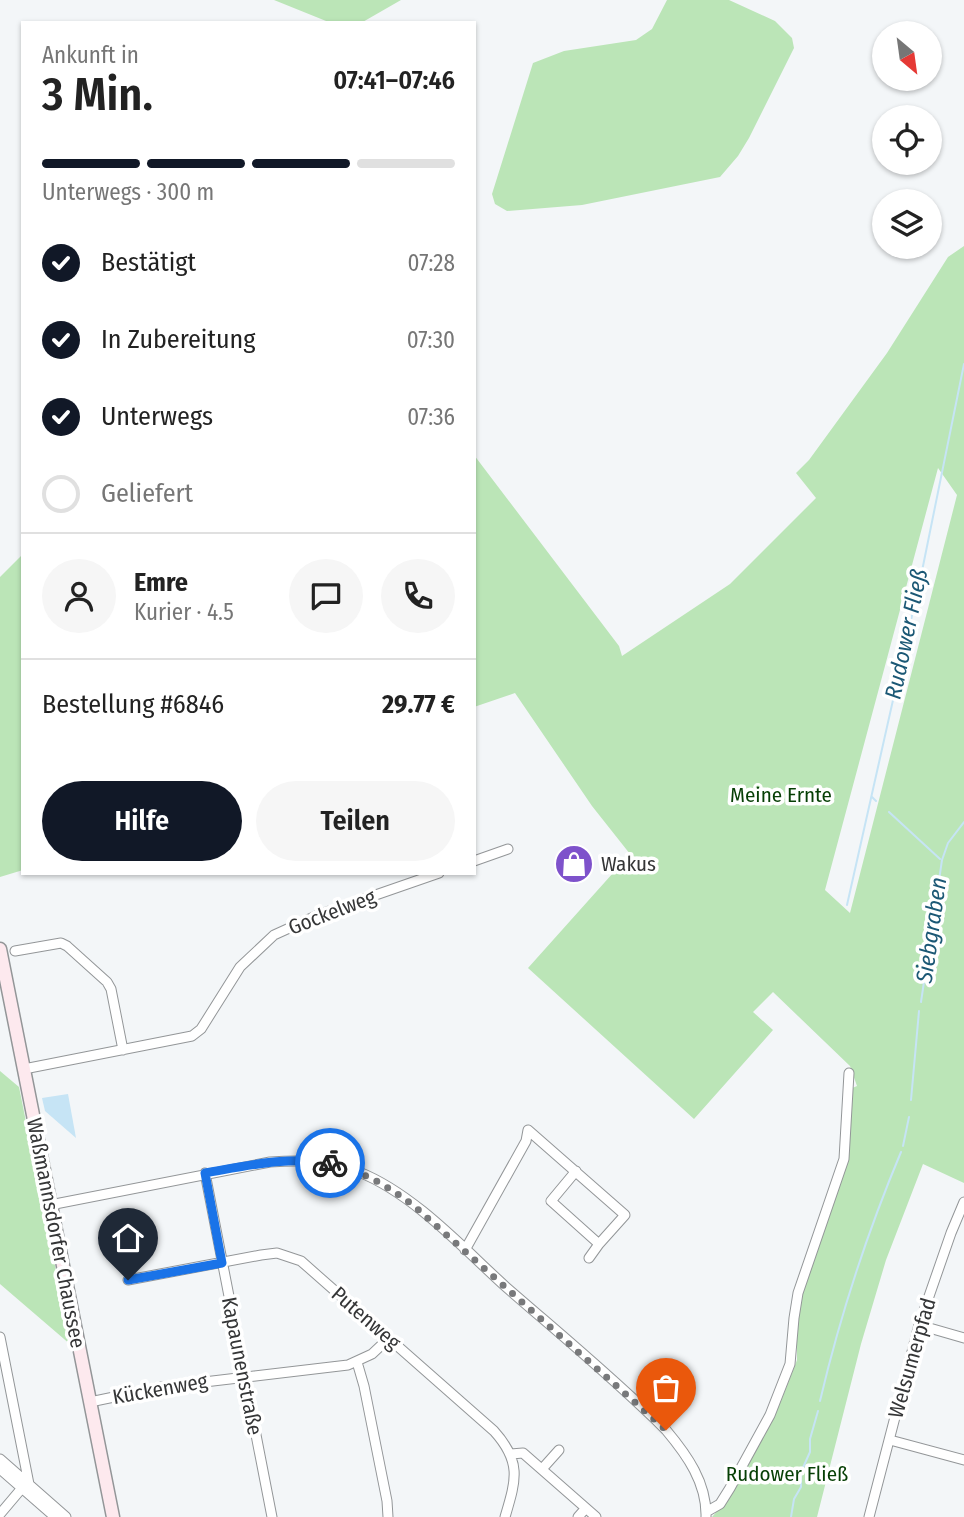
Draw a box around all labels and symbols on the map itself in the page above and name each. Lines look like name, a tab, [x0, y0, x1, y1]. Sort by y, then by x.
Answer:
north arrow	[872, 21, 942, 91]
water label: Rudower Fließ	[879, 566, 933, 702]
park label: Meine Ernte	[730, 782, 832, 808]
shop icon: Wakus	[553, 843, 595, 885]
place label: Wakus	[601, 851, 656, 877]
water label: Siebgraben	[910, 875, 952, 986]
street label: Gockelweg	[285, 883, 380, 941]
street label: Waßmannsdorfer Chaussee	[21, 1116, 91, 1350]
courier	[295, 1128, 365, 1198]
pin	[98, 1208, 158, 1280]
street label: Putenweg	[326, 1281, 406, 1355]
street label: Kapaunenstraße	[216, 1295, 268, 1437]
street label: Welsumerpfad	[882, 1295, 942, 1421]
pin	[636, 1358, 696, 1430]
street label: Kückenweg	[111, 1368, 210, 1410]
park label: Rudower Fließ	[726, 1461, 848, 1487]

